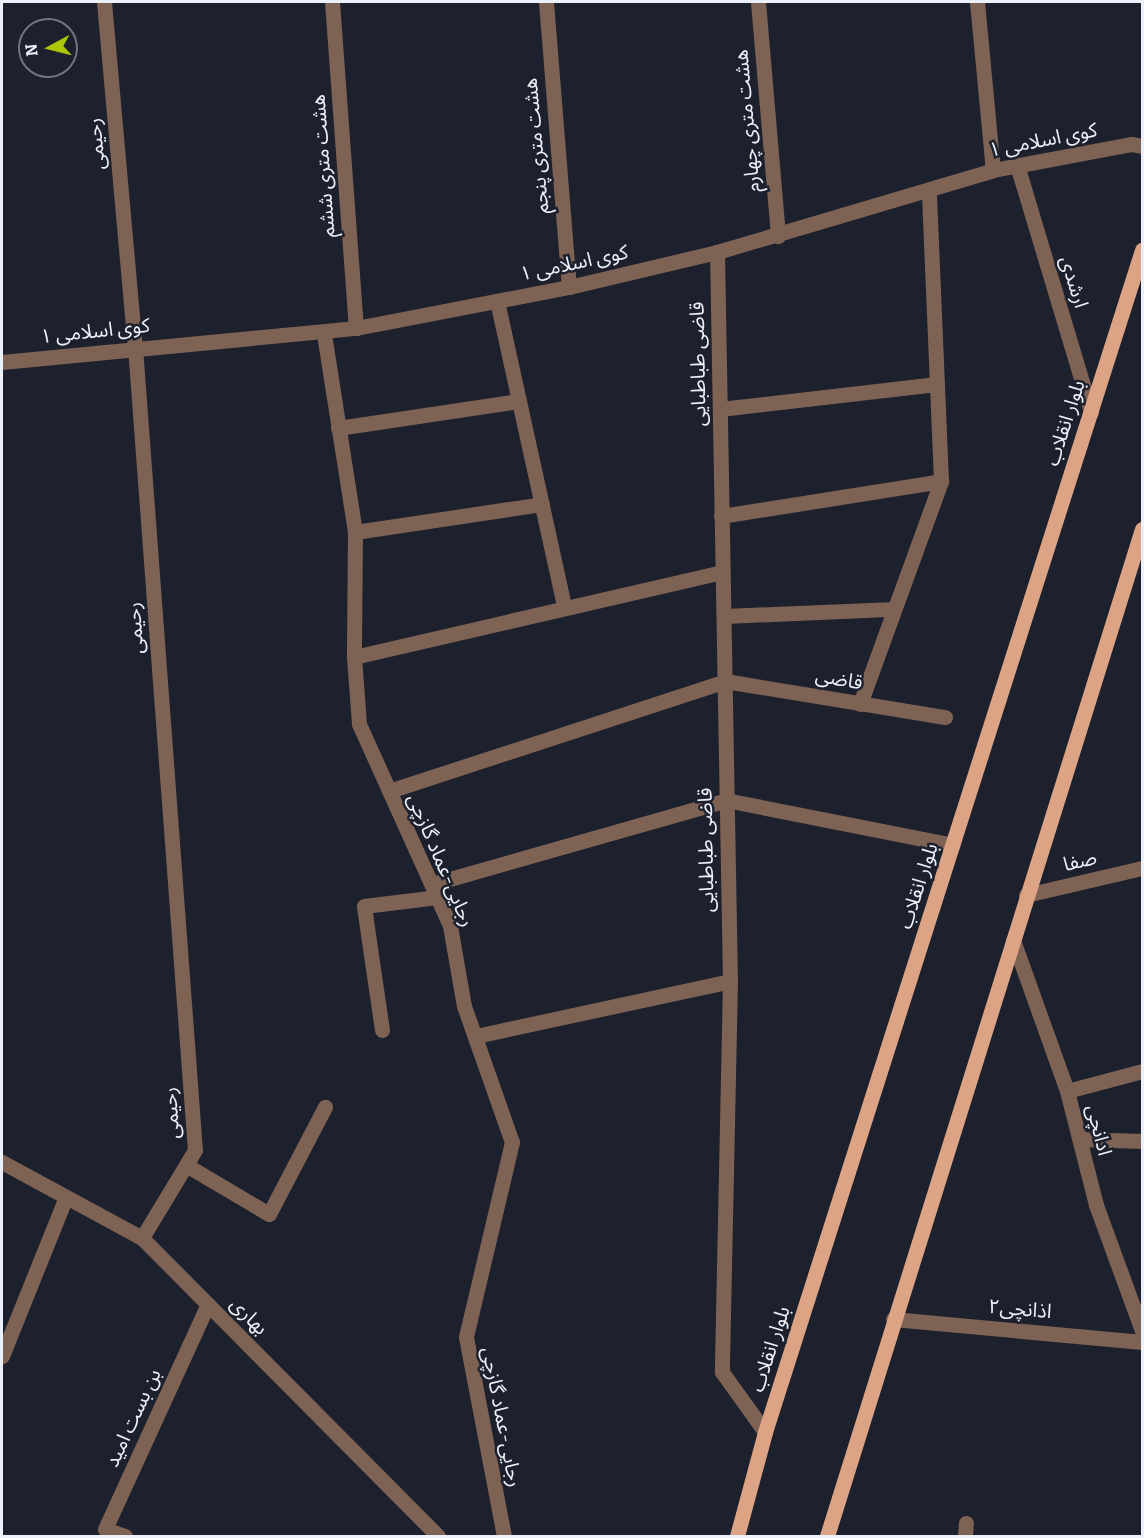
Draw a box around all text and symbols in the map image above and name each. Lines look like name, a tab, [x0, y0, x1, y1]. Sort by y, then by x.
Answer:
north arrow	[18, 18, 78, 78]
text: N	[21, 43, 42, 57]
street label: هشت متری چهارم	[729, 49, 765, 193]
street label: هشت متری پنجم	[518, 77, 554, 215]
street label: هشت متری ششم	[306, 94, 340, 238]
street label: رحیمی	[82, 117, 110, 171]
street label: کوی اسلامی ۱	[987, 118, 1099, 162]
street label: کوی اسلامی ۱	[518, 240, 630, 286]
street label: ارشدی	[1055, 253, 1093, 311]
street label: قاضی طباطبایی	[685, 301, 711, 427]
street label: کوی اسلامی ۱	[39, 313, 151, 349]
street label: بلوار انقلاب	[1040, 377, 1090, 469]
street label: رحیمی	[121, 601, 149, 655]
street label: قاضی	[814, 663, 864, 695]
street label: قاضی طباطبایی	[693, 787, 719, 913]
street label: رجایی-عماد گازچی	[402, 790, 480, 930]
street label: بلوار انقلاب	[893, 840, 943, 932]
street label: صفا	[1061, 846, 1099, 876]
street label: رحیمی	[157, 1086, 185, 1140]
street label: ادانچی	[1081, 1102, 1117, 1158]
street label: بهاری	[225, 1292, 273, 1340]
street label: اذانچی۲	[987, 1294, 1053, 1324]
street label: بلوار انقلاب	[745, 1303, 795, 1395]
street label: رجایی-عماد گازچی	[477, 1345, 527, 1489]
street label: بن بست امید	[100, 1365, 166, 1471]

